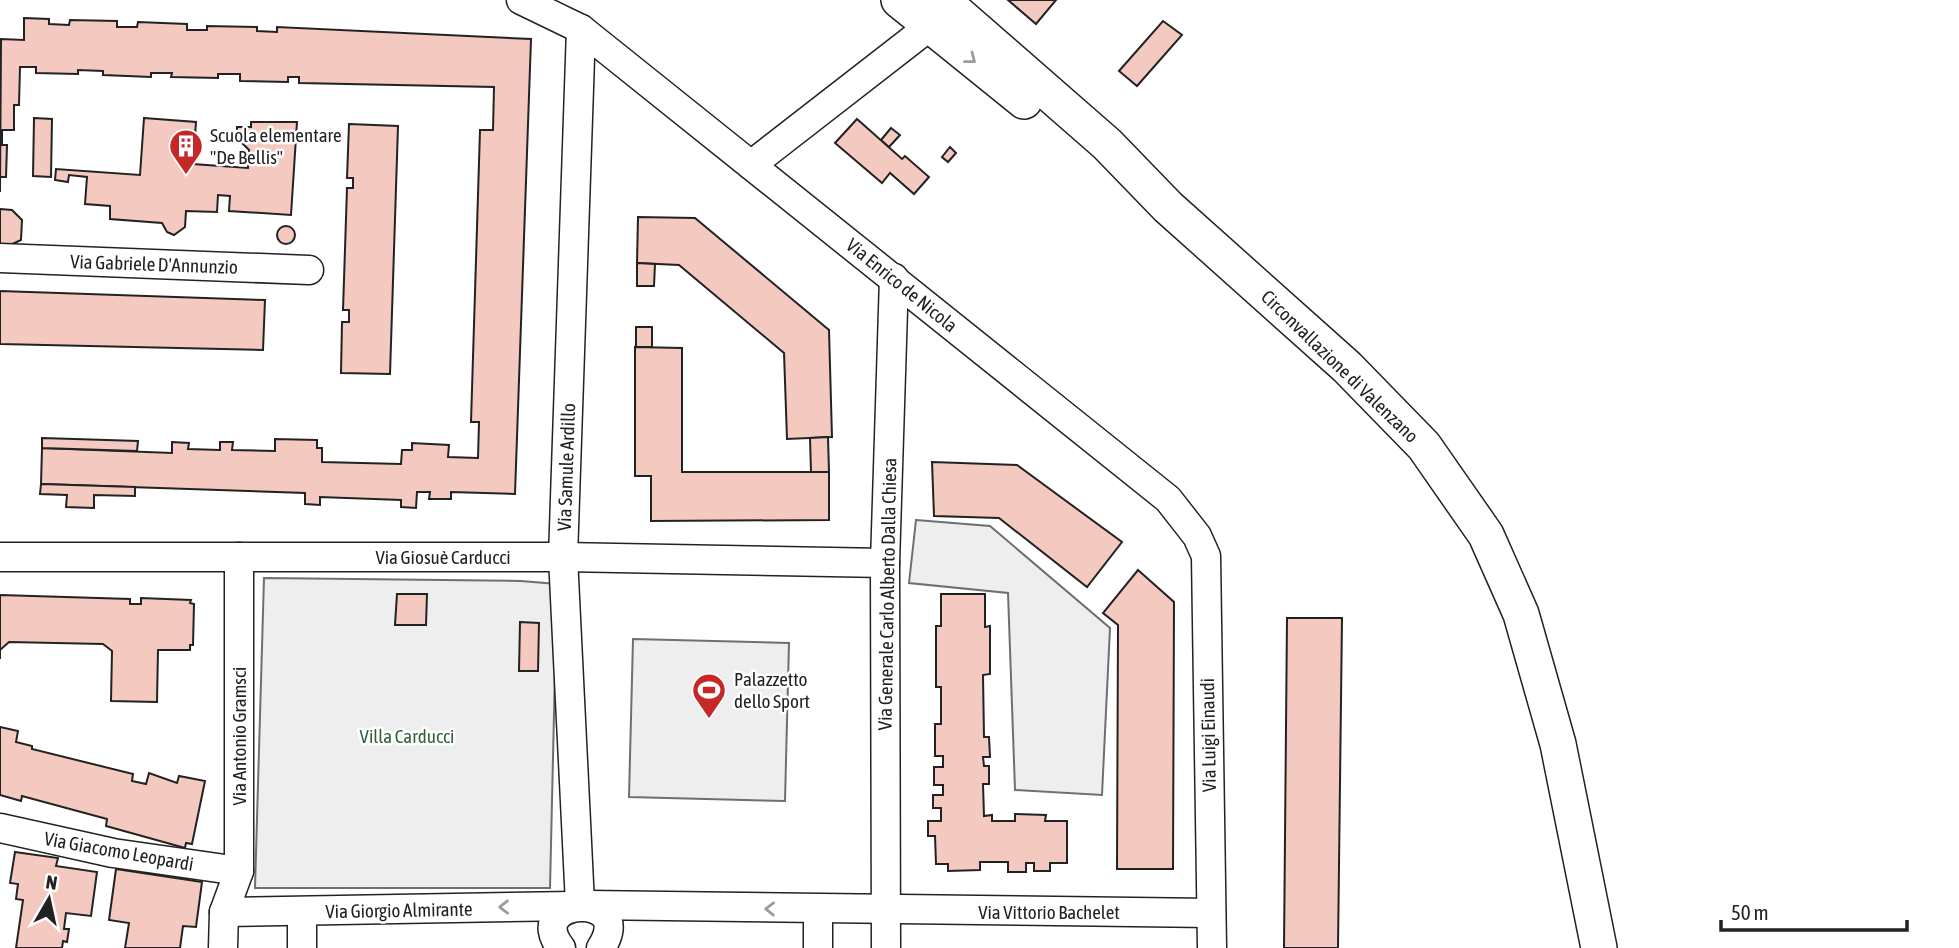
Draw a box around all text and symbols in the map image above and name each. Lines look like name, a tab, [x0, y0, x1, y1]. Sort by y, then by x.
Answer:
one-way arrow	[962, 51, 975, 63]
place label: Scuola elementare "De Bellis"	[210, 124, 342, 168]
building icon: Scuola elementare "De Bellis"	[167, 127, 205, 176]
street label: Via Enrico de Nicola	[842, 233, 962, 337]
street label: Via Gabriele D'Annunzio	[70, 250, 238, 278]
street label: Circonvallazione di Valenzano	[1257, 285, 1423, 447]
street label: Via Samule Ardillo	[553, 403, 579, 531]
street label: Via Generale Carlo Alberto Dalla Chiesa	[874, 458, 900, 730]
street label: Via Giosuè Carducci	[375, 546, 511, 568]
street label: Via Antonio Gramsci	[228, 667, 250, 805]
place label: Palazzetto dello Sport	[734, 668, 810, 712]
sports icon: Palazzetto dello Sport	[690, 671, 728, 720]
street label: Via Luigi Einaudi	[1196, 678, 1220, 792]
park label: Villa Carducci	[360, 725, 454, 747]
street label: Via Giacomo Leopardi	[43, 827, 195, 875]
north arrow	[14, 864, 84, 934]
text: N	[44, 870, 59, 894]
scale bar	[1721, 888, 1906, 932]
street label: Via Giorgio Almirante	[325, 898, 473, 922]
one-way arrow	[499, 900, 510, 915]
text: 50 m	[1731, 900, 1769, 924]
street label: Via Vittorio Bachelet	[978, 901, 1120, 923]
one-way arrow	[764, 902, 775, 917]

